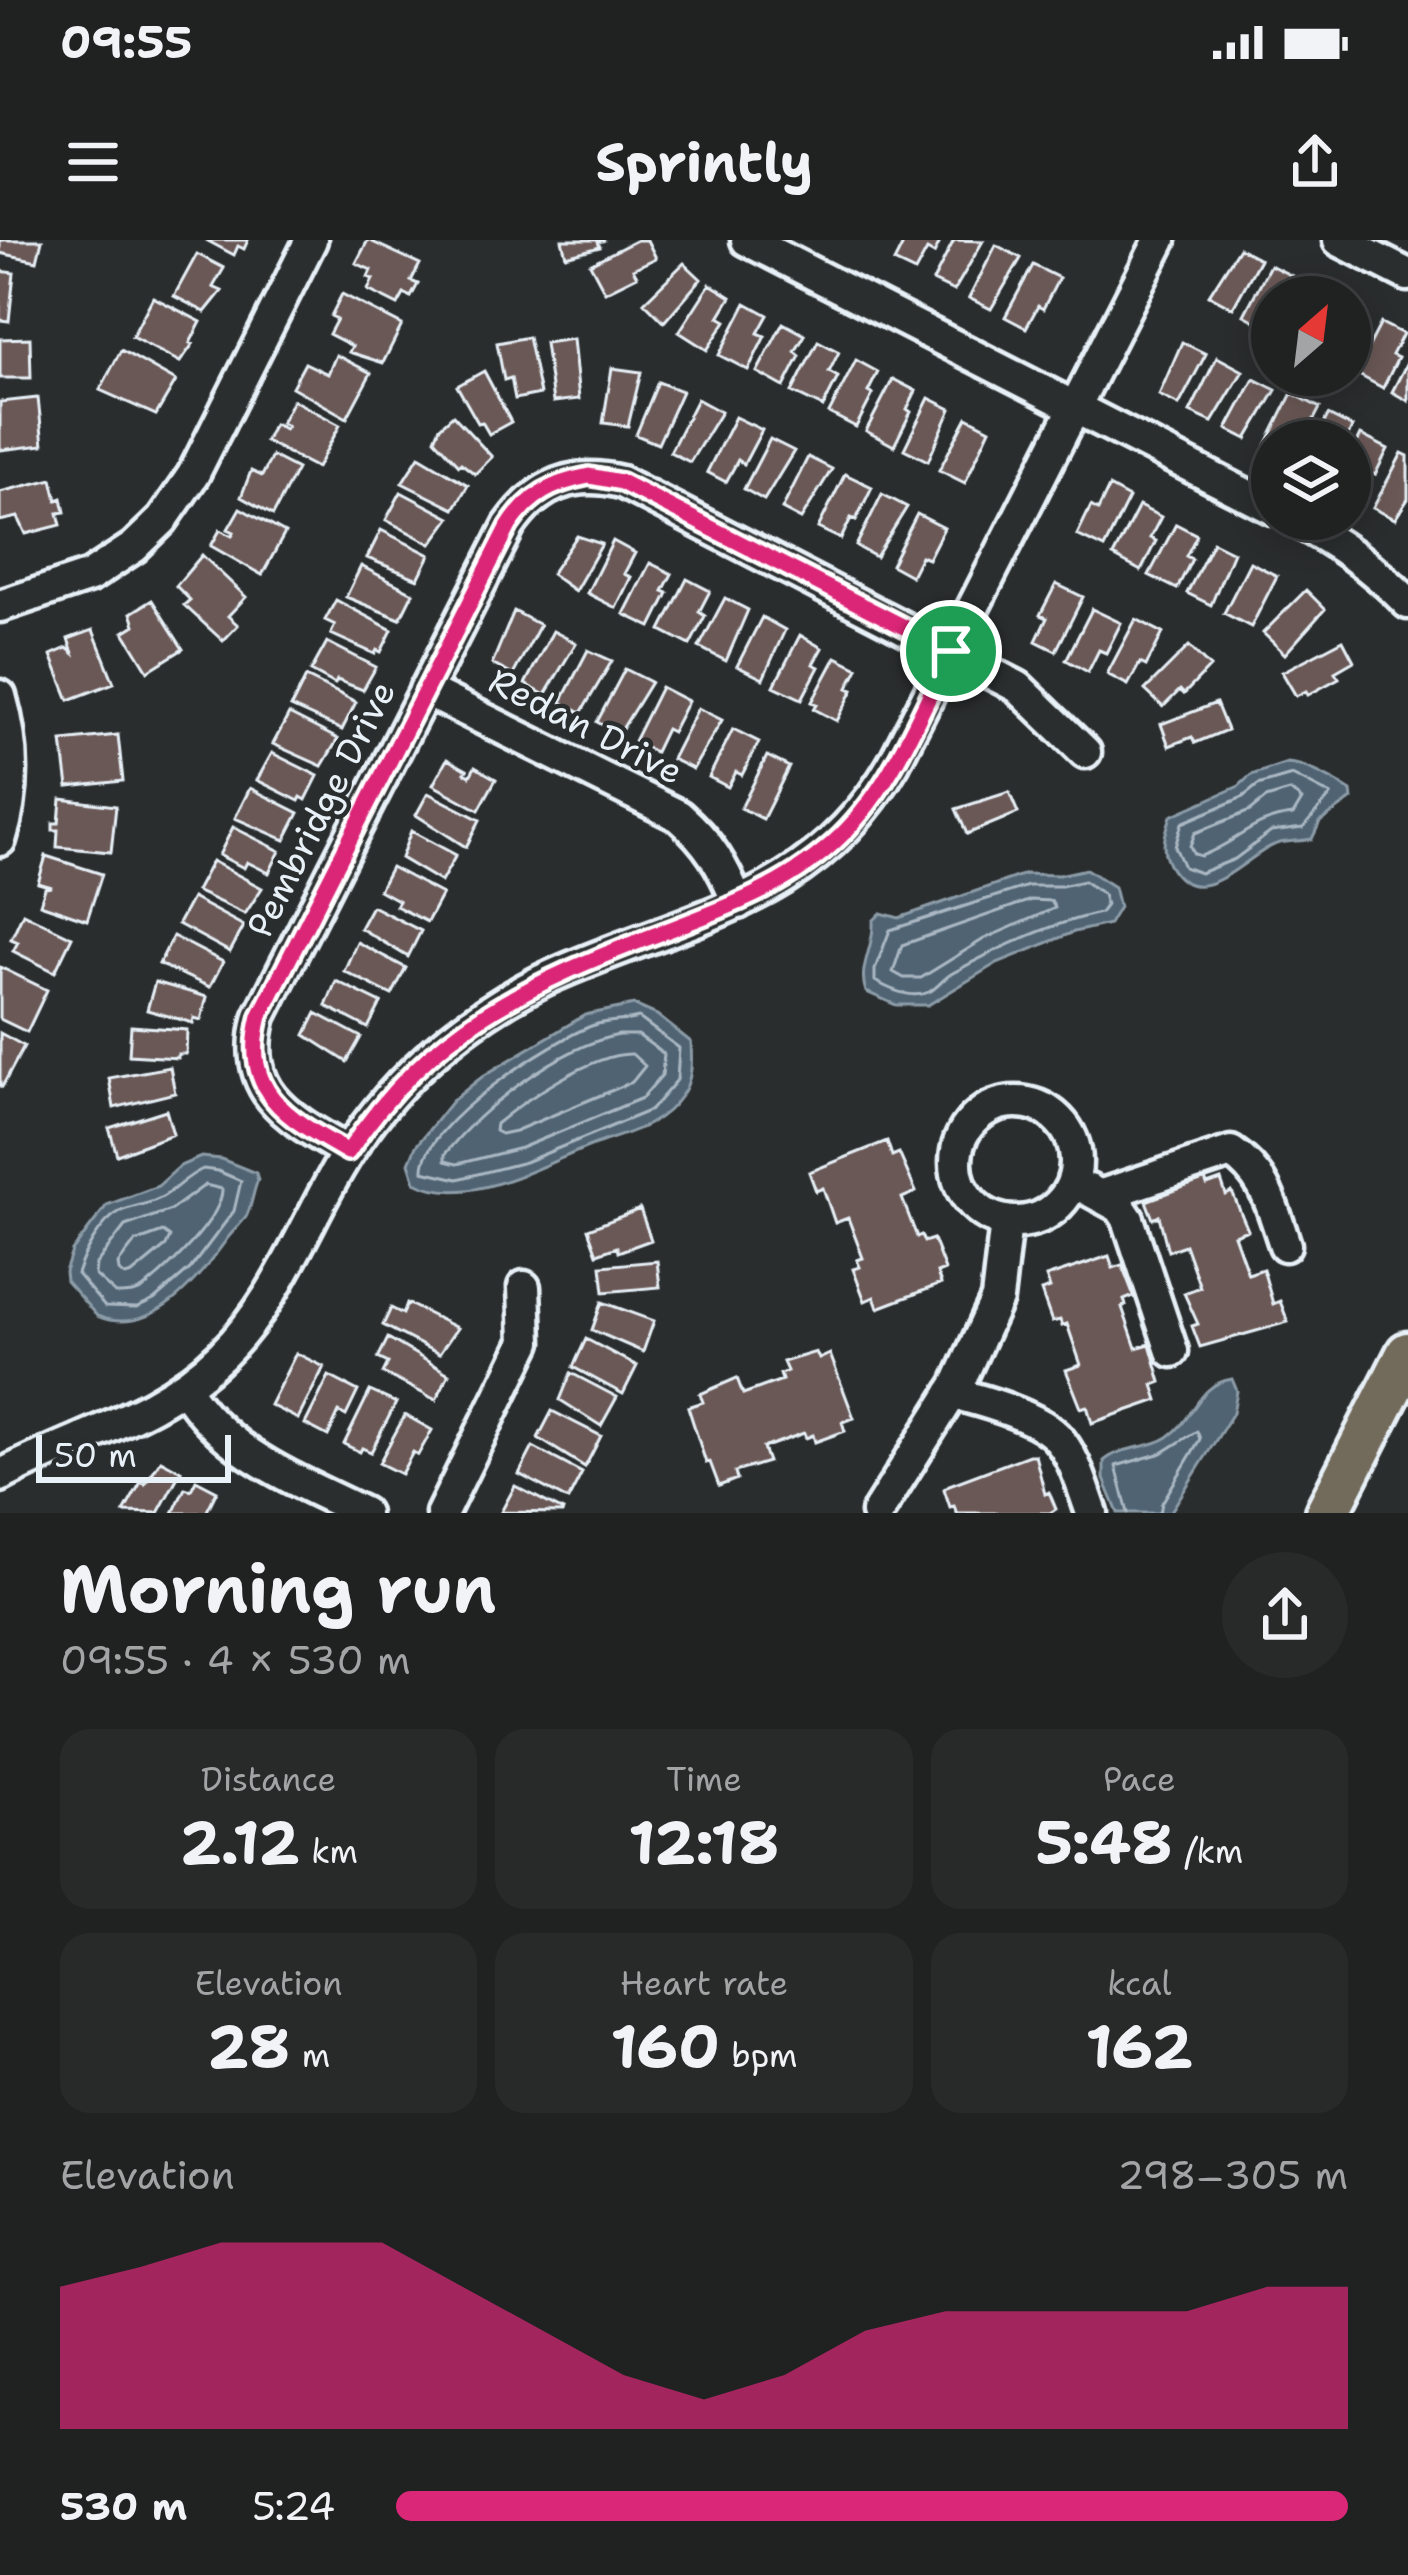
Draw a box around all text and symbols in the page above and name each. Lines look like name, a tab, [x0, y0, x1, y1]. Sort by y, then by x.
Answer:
text: 09:55	[60, 12, 192, 72]
text: Sprintly	[595, 126, 813, 198]
icon: menu	[60, 129, 126, 195]
icon: share	[1282, 129, 1348, 195]
north arrow	[1251, 276, 1371, 396]
map controls	[1251, 276, 1371, 540]
button: layers	[1251, 420, 1371, 540]
pin	[900, 600, 1002, 702]
icon: arrive	[918, 618, 984, 684]
street label: Redan Drive	[481, 656, 691, 796]
street label: Pembridge Drive	[235, 672, 407, 946]
scale bar	[36, 1429, 231, 1482]
text: 50 m	[54, 1433, 137, 1478]
text: Morning run	[60, 1545, 496, 1633]
button: share	[1222, 1552, 1348, 1678]
text: 09:55 · 4 × 530 m	[60, 1634, 411, 1686]
text: Distance	[201, 1757, 336, 1802]
text: Time	[666, 1757, 742, 1802]
text: Pace	[1103, 1757, 1176, 1802]
text: 2.12	[179, 1802, 300, 1882]
text: 12:18	[628, 1802, 780, 1882]
text: 5:48	[1035, 1802, 1173, 1882]
text: km	[300, 1829, 358, 1874]
text: /km	[1173, 1829, 1243, 1874]
text: Elevation	[195, 1961, 343, 2006]
text: Heart rate	[620, 1961, 788, 2006]
text: kcal	[1107, 1961, 1171, 2006]
text: 28	[207, 2006, 291, 2086]
text: 160	[610, 2006, 720, 2086]
text: 162	[1085, 2006, 1193, 2086]
text: m	[291, 2033, 330, 2078]
text: bpm	[720, 2033, 798, 2078]
text: Elevation	[60, 2149, 235, 2201]
text: 298–305 m	[1117, 2149, 1348, 2201]
text: 530 m	[60, 2480, 187, 2532]
text: 5:24	[252, 2480, 335, 2532]

